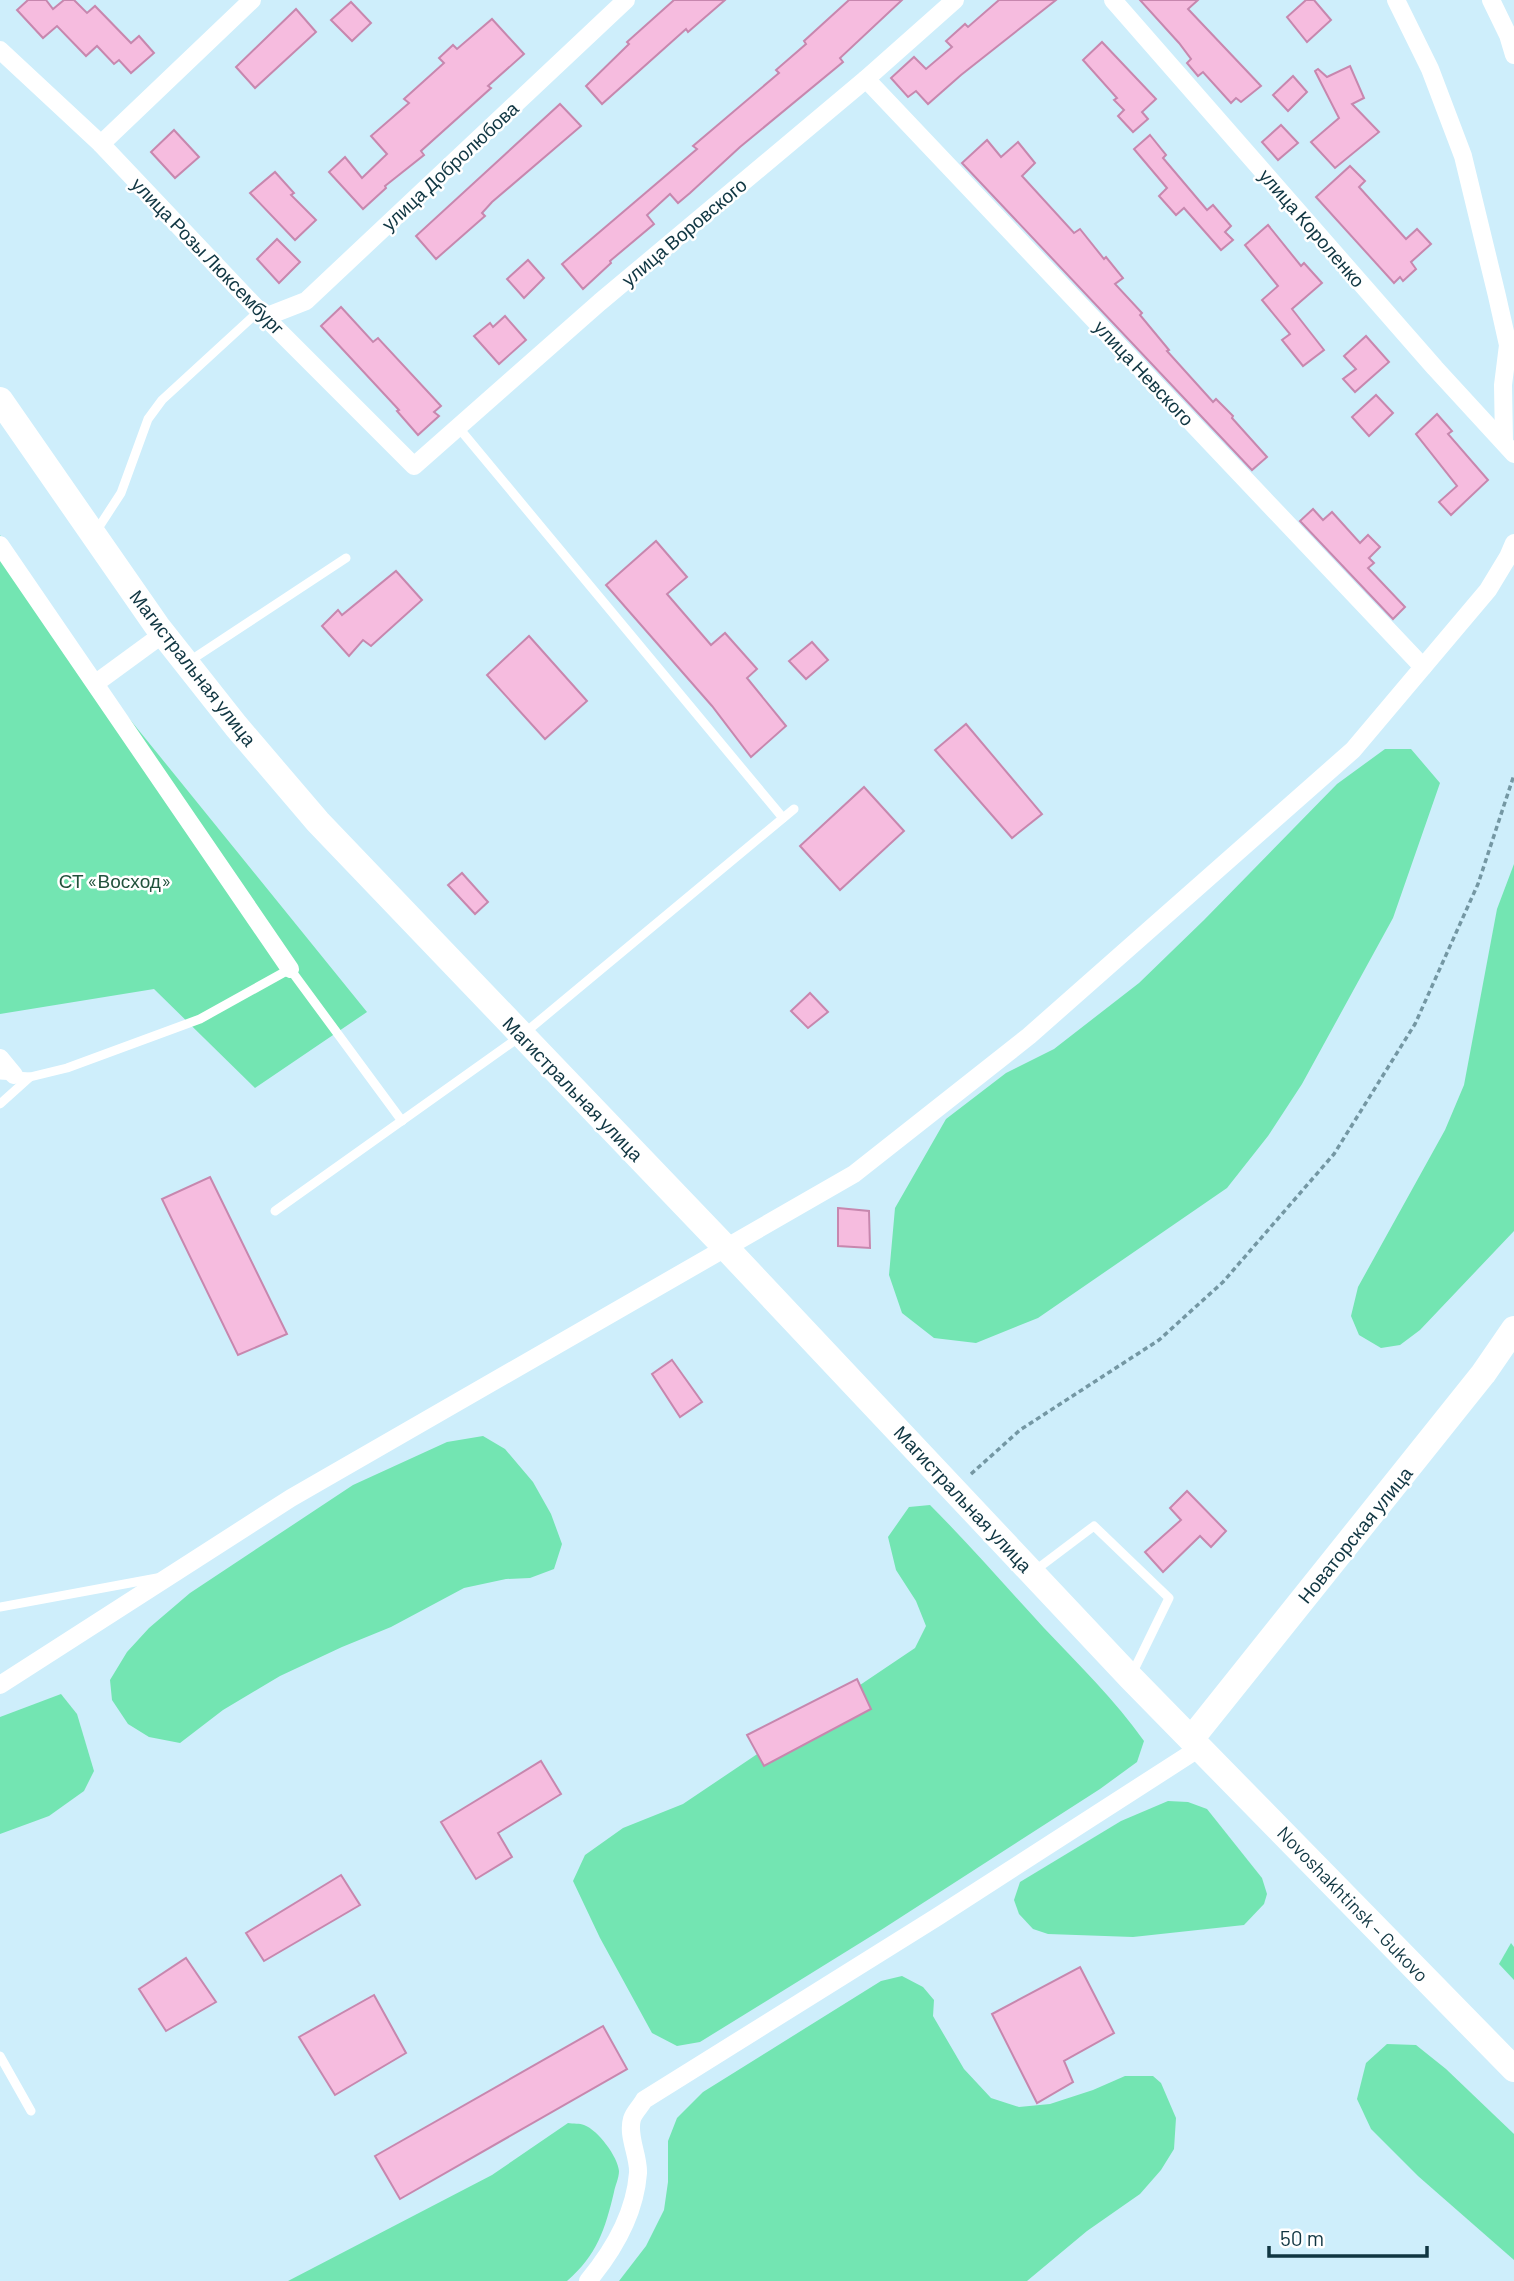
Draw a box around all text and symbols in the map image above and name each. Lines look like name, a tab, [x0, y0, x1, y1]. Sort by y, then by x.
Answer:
street label: улица Добролюбова	[377, 96, 523, 235]
street label: улица Короленко	[1255, 164, 1370, 292]
street label: улица Розы Люксембург	[127, 172, 290, 339]
street label: улица Воровского	[617, 173, 751, 291]
street label: улица Невского	[1090, 315, 1199, 430]
street label: Магистральная улица	[125, 585, 262, 751]
park label: СТ «Восход»	[59, 869, 171, 892]
street label: Магистральная улица	[498, 1012, 649, 1166]
street label: Магистральная улица	[890, 1421, 1037, 1577]
street label: Новаторская улица	[1292, 1461, 1417, 1608]
street label: Novoshakhtinsk – Gukovo	[1273, 1821, 1434, 1986]
scale bar	[1269, 2214, 1426, 2258]
text: 50 m	[1280, 2225, 1324, 2250]

